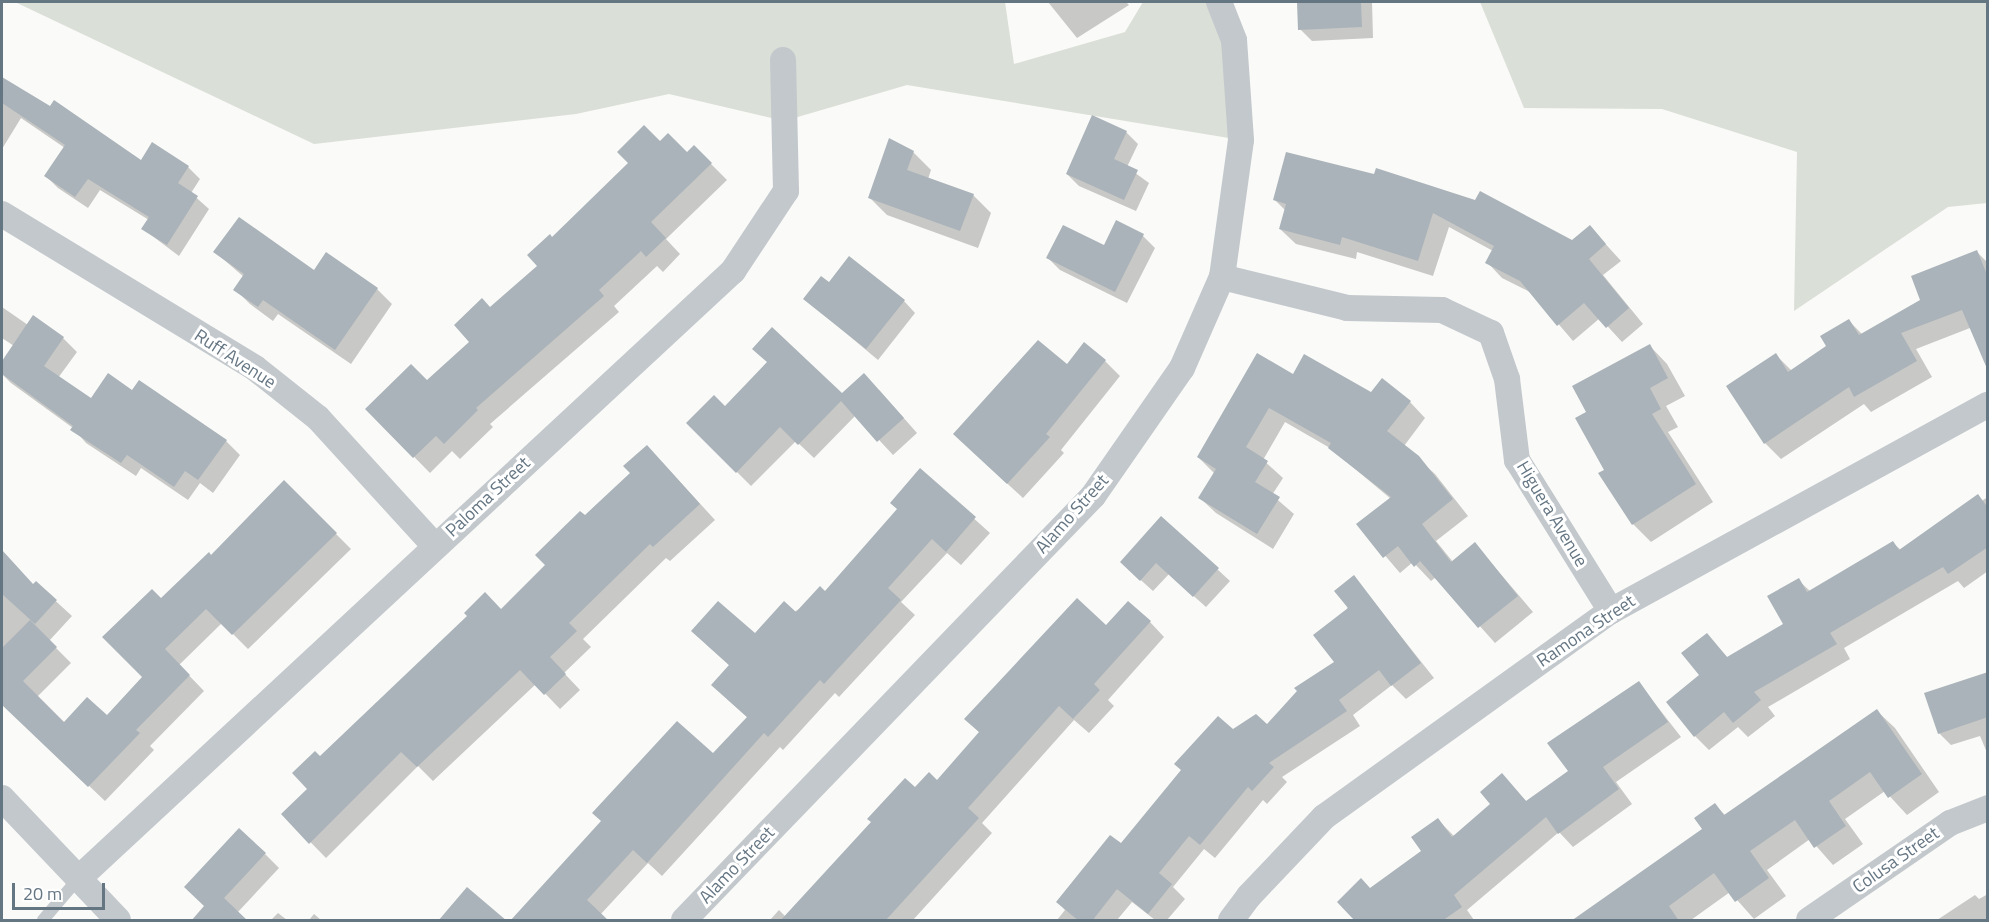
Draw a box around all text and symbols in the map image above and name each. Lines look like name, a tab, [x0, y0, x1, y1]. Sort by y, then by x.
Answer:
street label: Ruff Avenue	[190, 325, 280, 393]
street label: Paloma Street	[441, 452, 535, 542]
street label: Higuera Avenue	[1512, 457, 1592, 571]
street label: Alamo Street	[1031, 470, 1113, 558]
street label: Ramona Street	[1533, 590, 1639, 672]
street label: Alamo Street	[695, 822, 779, 908]
street label: Colusa Street	[1849, 822, 1943, 898]
scale bar	[15, 871, 108, 909]
text: 20 m	[23, 880, 62, 907]

